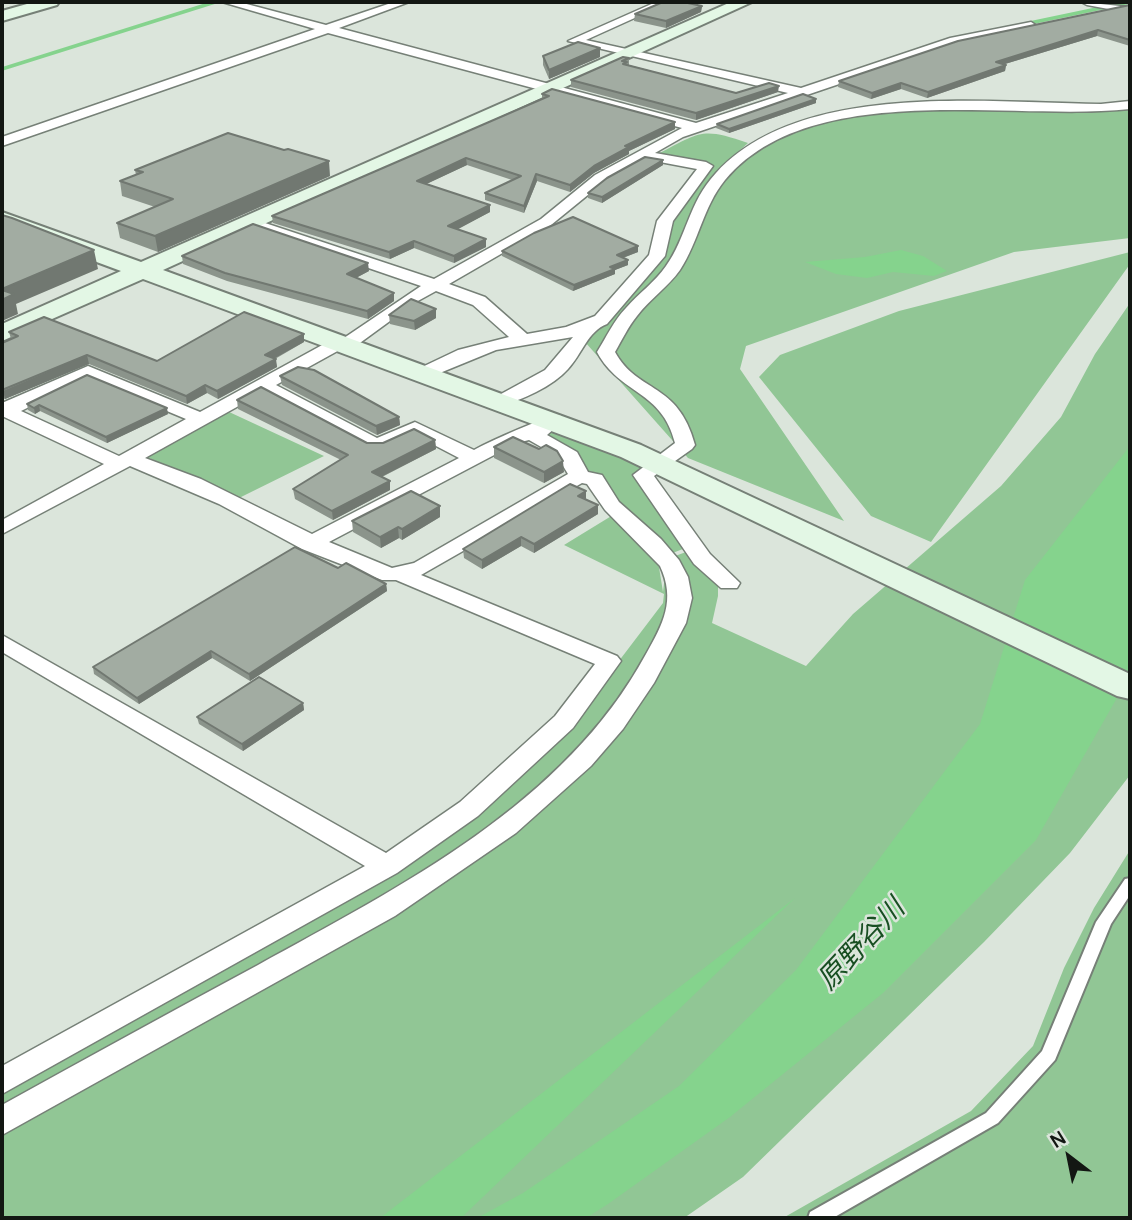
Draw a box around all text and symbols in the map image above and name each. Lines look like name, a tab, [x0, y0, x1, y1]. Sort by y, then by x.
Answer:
water label: 原野谷川	[812, 893, 912, 997]
north arrow	[1034, 1122, 1104, 1192]
text: N	[1045, 1125, 1071, 1154]

